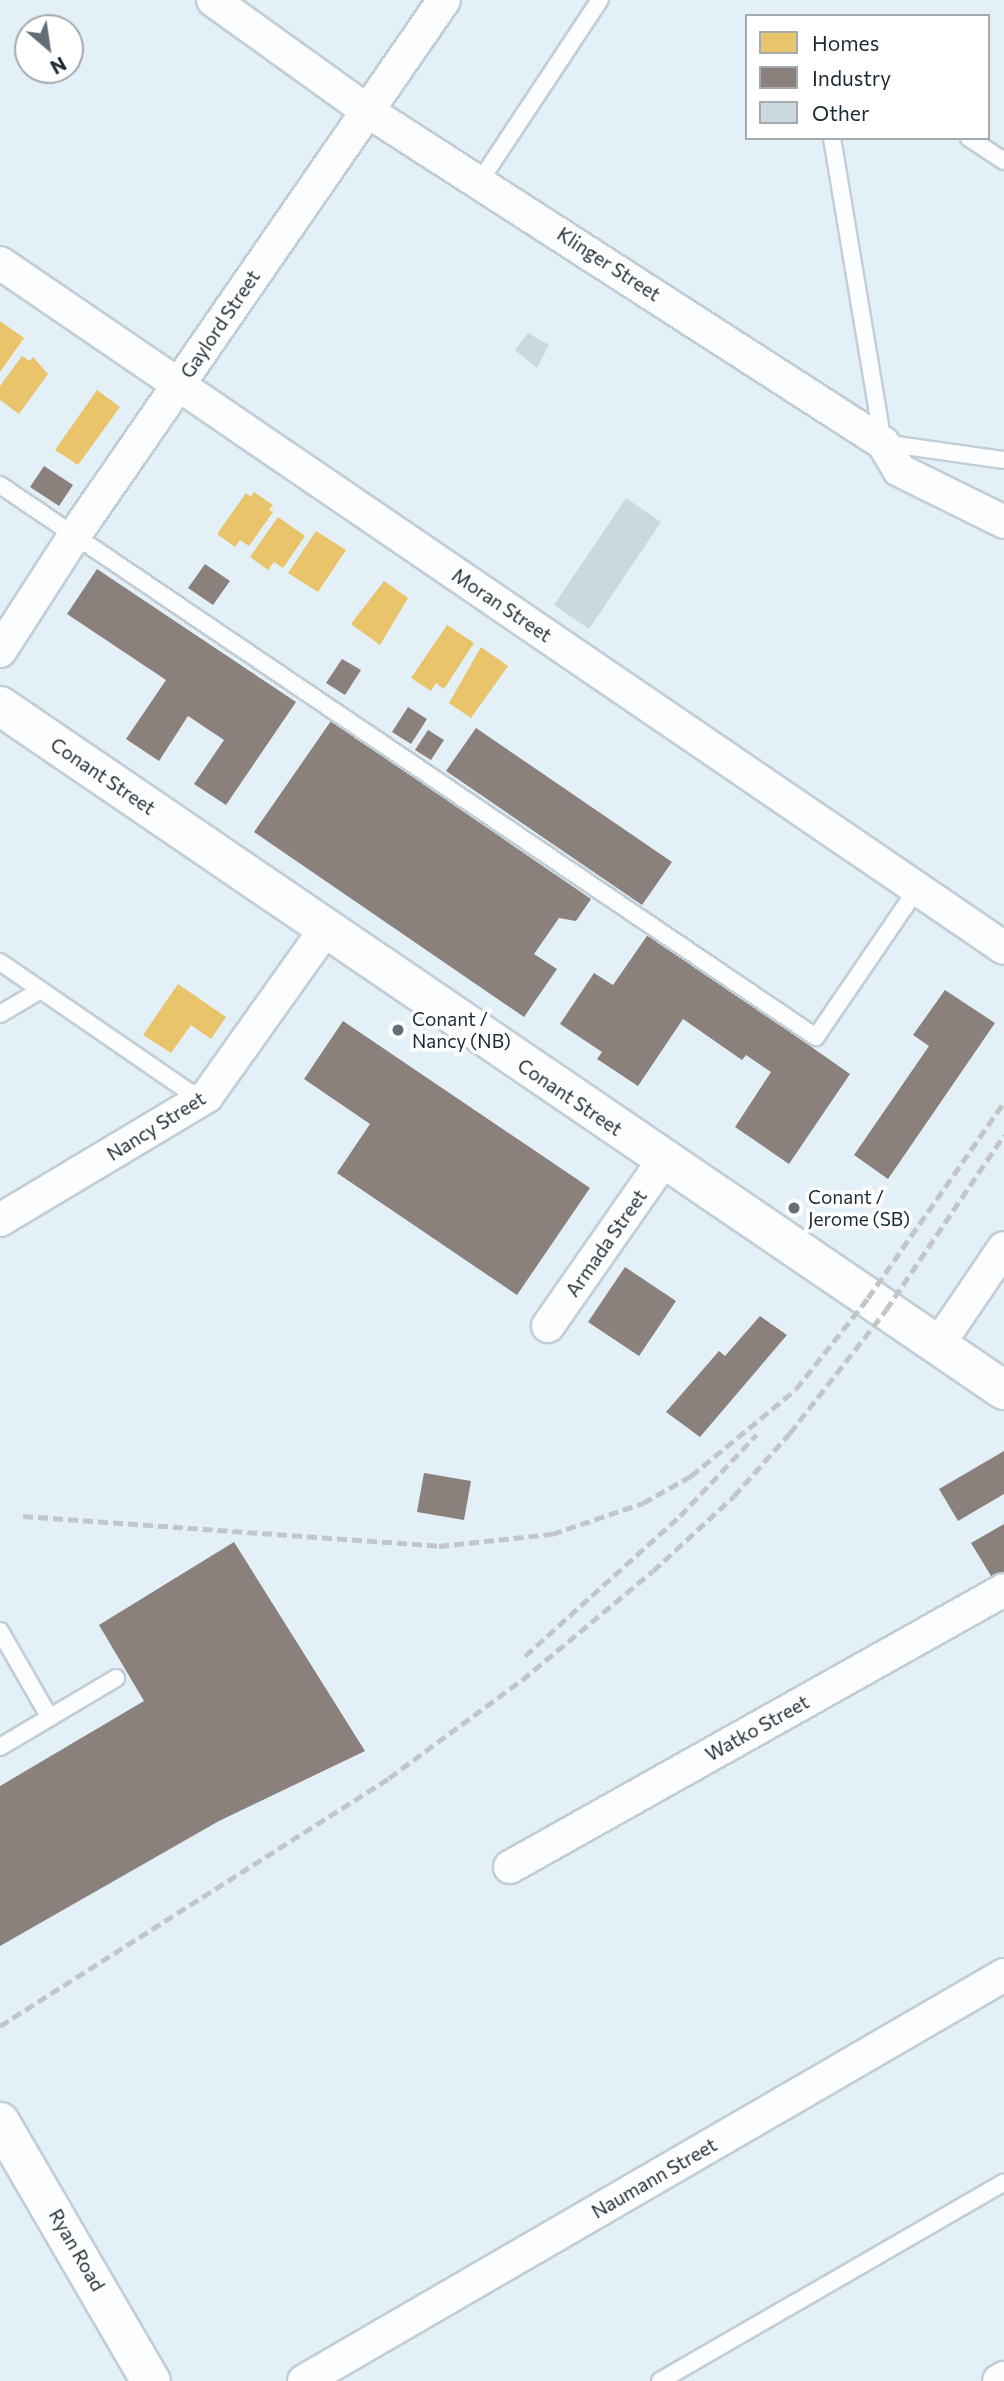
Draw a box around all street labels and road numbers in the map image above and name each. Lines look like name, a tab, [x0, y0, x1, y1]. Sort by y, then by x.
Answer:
street label: Klinger Street	[553, 222, 665, 306]
street label: Gaylord Street	[176, 266, 264, 382]
street label: Moran Street	[448, 563, 556, 647]
street label: Conant Street	[46, 733, 160, 819]
street label: Conant Street	[513, 1054, 627, 1140]
street label: Nancy Street	[103, 1087, 209, 1165]
street label: Armada Street	[561, 1185, 651, 1301]
street label: Watko Street	[701, 1690, 813, 1766]
street label: Naumann Street	[587, 2133, 721, 2223]
street label: Ryan Road	[44, 2205, 110, 2295]

